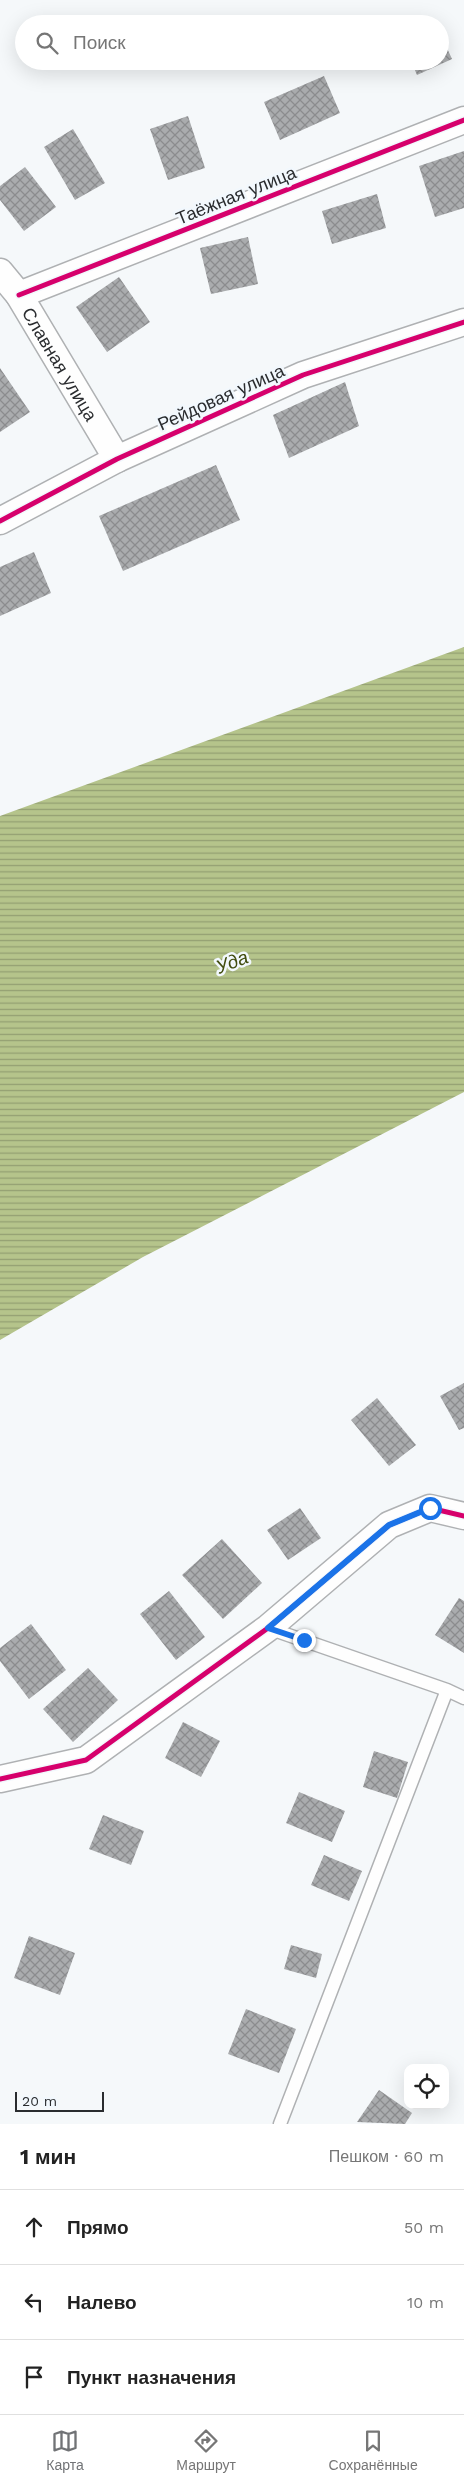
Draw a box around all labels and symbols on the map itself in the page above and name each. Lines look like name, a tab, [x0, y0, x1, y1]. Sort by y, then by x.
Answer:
street label: Таёжная улица	[173, 161, 300, 229]
street label: Славная улица	[18, 303, 103, 425]
street label: Рейдовая улица	[154, 359, 289, 434]
water label: Уда	[212, 945, 252, 979]
route start	[419, 1497, 442, 1520]
route end	[293, 1629, 316, 1652]
scale bar	[15, 2089, 104, 2112]

